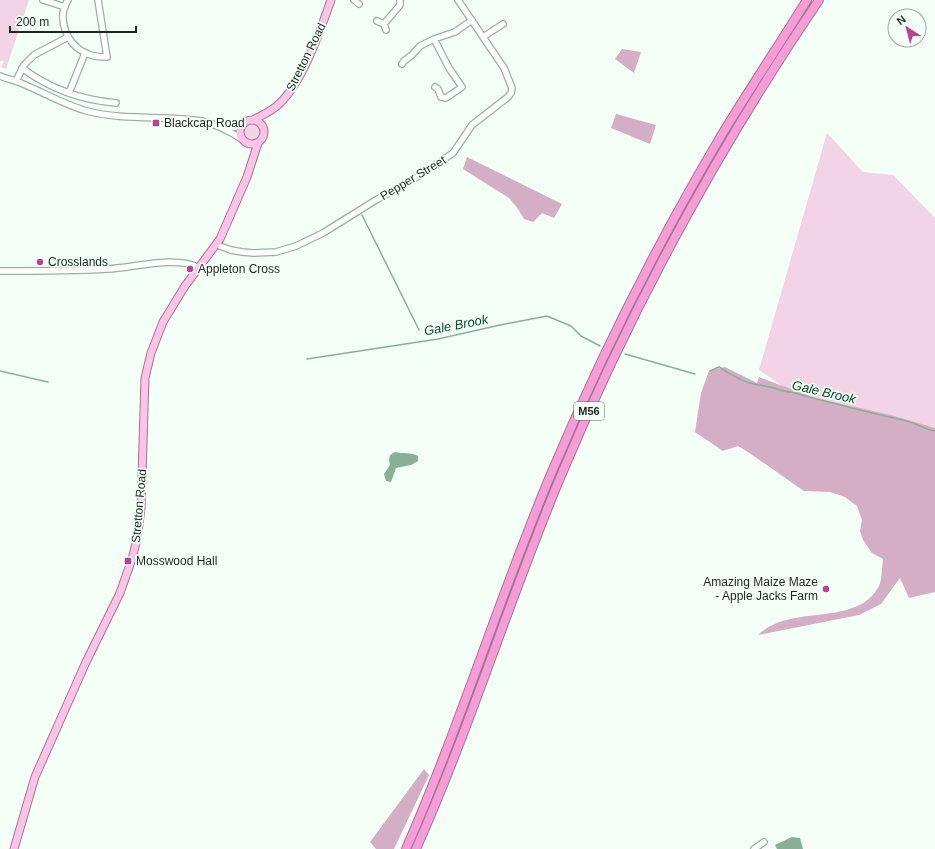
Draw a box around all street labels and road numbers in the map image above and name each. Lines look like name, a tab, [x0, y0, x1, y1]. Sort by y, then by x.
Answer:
street label: Stretton Road	[283, 21, 329, 93]
street label: Pepper Street	[378, 153, 449, 203]
road number: M56	[574, 402, 604, 420]
street label: Stretton Road	[129, 469, 149, 543]

